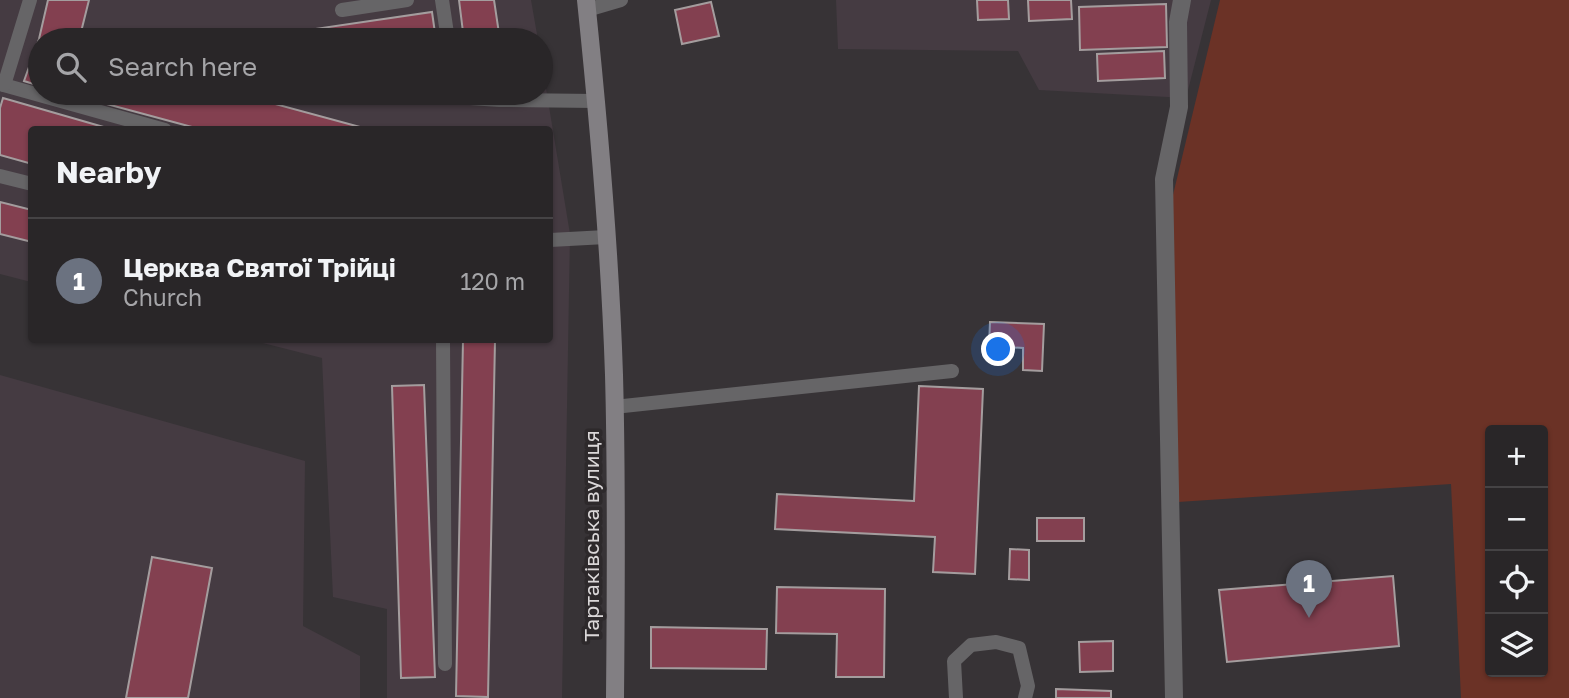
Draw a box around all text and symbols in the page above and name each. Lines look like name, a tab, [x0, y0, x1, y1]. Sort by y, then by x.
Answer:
search box	[28, 28, 553, 105]
icon: search	[52, 48, 90, 86]
text: Search here	[108, 51, 257, 82]
text: Nearby	[56, 154, 161, 190]
text: Церква Святої Трійці	[123, 252, 396, 283]
text: 1	[73, 267, 85, 295]
text: 120 m	[460, 267, 525, 295]
text: Church	[123, 283, 202, 311]
your location	[981, 332, 1015, 366]
map controls	[1485, 425, 1548, 677]
button: +	[1485, 425, 1548, 488]
street label: Тартаківська вулиця	[578, 430, 604, 642]
button: −	[1485, 488, 1548, 551]
button: locate	[1485, 551, 1548, 614]
pin: 1	[1286, 560, 1332, 618]
button: layers	[1485, 614, 1548, 677]

